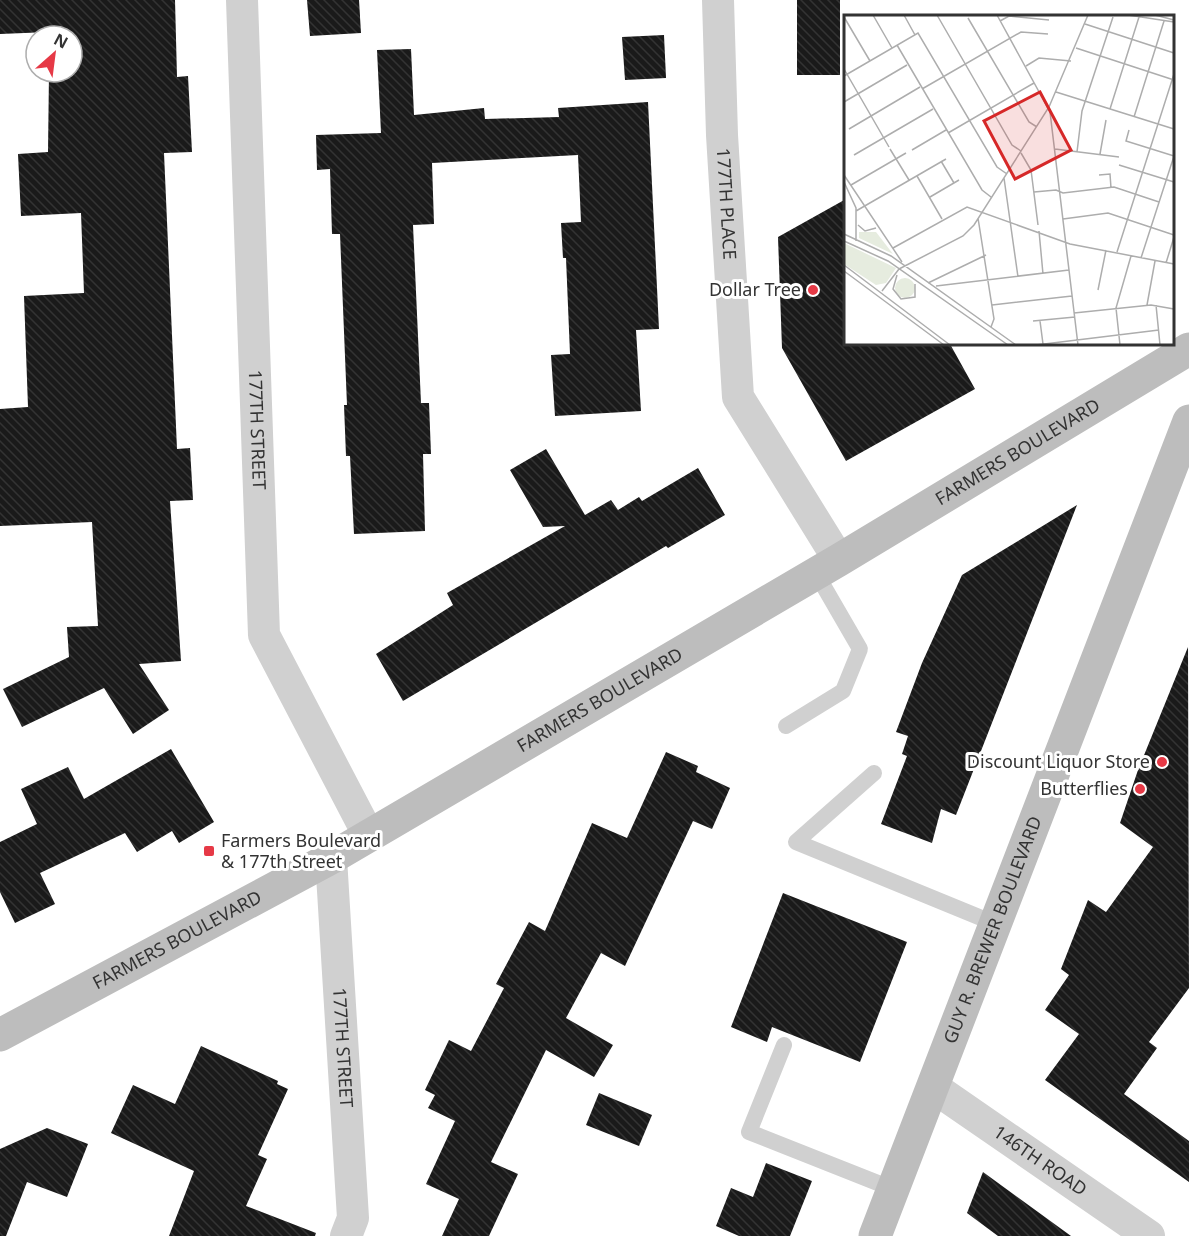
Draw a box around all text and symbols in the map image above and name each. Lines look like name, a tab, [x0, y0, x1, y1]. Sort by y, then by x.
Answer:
inset map	[844, 15, 1174, 345]
north arrow	[24, 24, 84, 84]
text: N	[50, 28, 72, 54]
street label: 177TH PLACE	[712, 147, 743, 260]
place label: Dollar Tree	[709, 277, 801, 301]
marker: Dollar Tree	[806, 283, 820, 297]
street label: 177TH STREET	[244, 369, 272, 490]
street label: FARMERS BOULEVARD	[930, 393, 1104, 510]
street label: FARMERS BOULEVARD	[512, 641, 687, 757]
place label: Discount Liquor Store	[967, 749, 1150, 773]
marker: Discount Liquor Store	[1155, 755, 1169, 769]
place label: Butterflies	[1040, 776, 1128, 800]
marker: Butterflies	[1133, 782, 1147, 796]
street label: GUY R. BREWER BOULEVARD	[937, 812, 1047, 1047]
place label: Farmers Boulevard & 177th Street	[221, 828, 381, 873]
marker: Farmers Boulevard & 177th Street	[202, 844, 216, 858]
street label: FARMERS BOULEVARD	[88, 884, 265, 994]
street label: 177TH STREET	[328, 987, 359, 1108]
street label: 146TH ROAD	[989, 1119, 1092, 1201]

